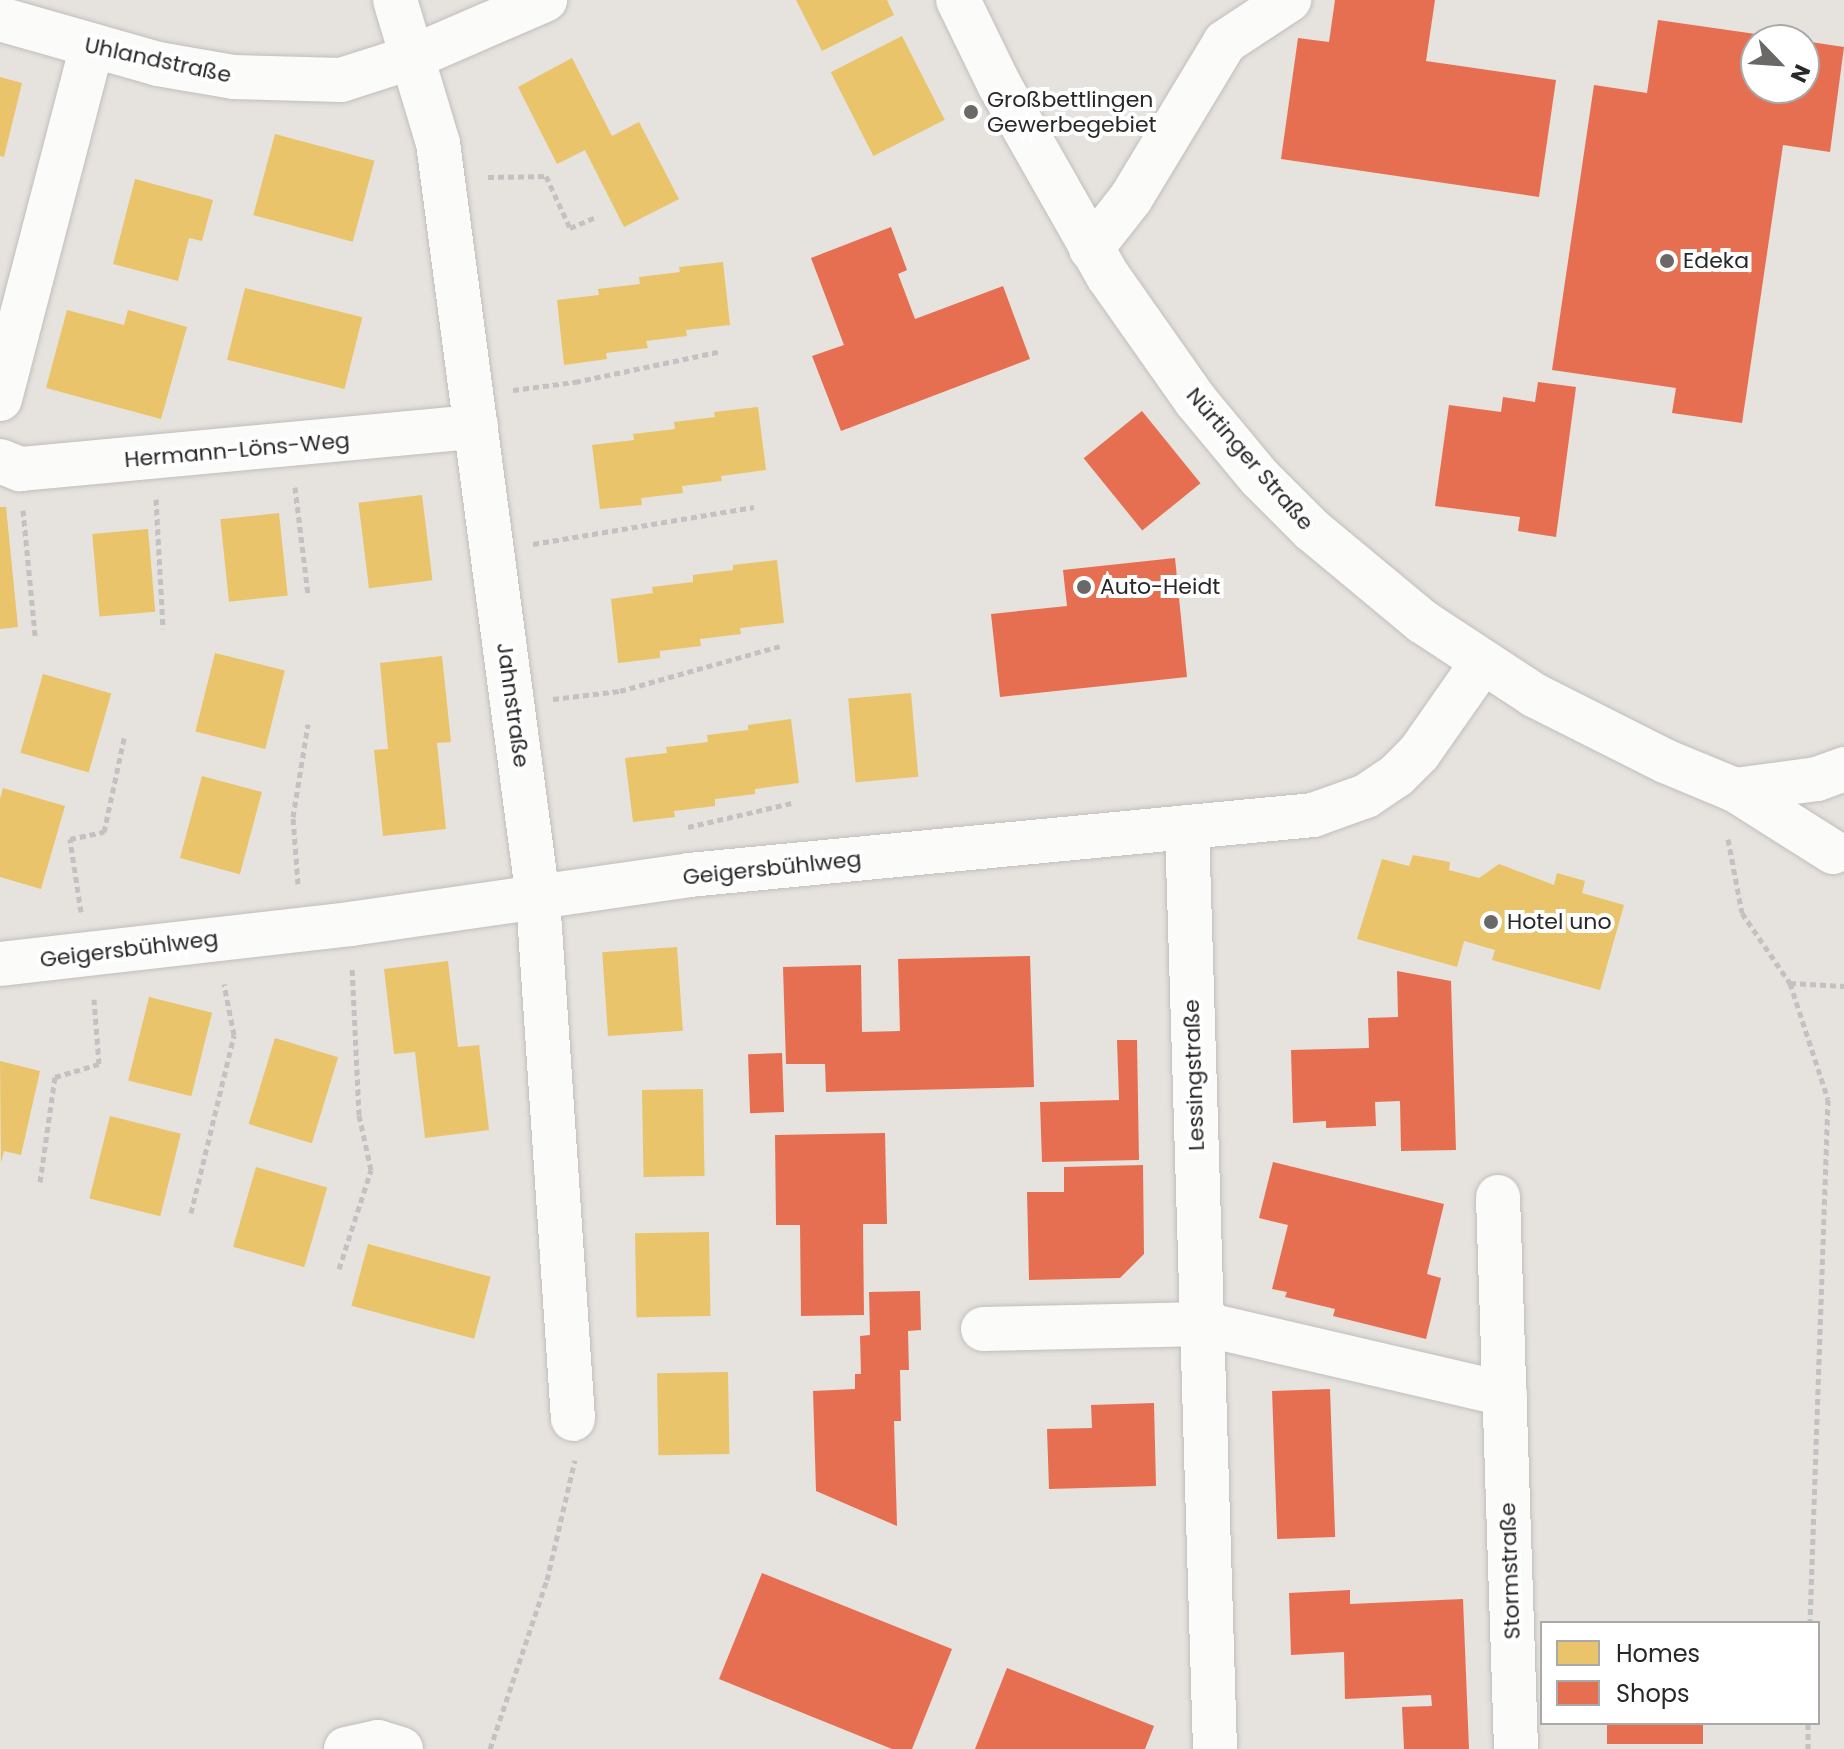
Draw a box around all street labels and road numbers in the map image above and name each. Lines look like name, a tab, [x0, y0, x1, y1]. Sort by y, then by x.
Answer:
street label: Uhlandstraße	[82, 32, 234, 88]
street label: Nürtinger Straße	[1181, 382, 1319, 536]
street label: Hermann-Löns-Weg	[123, 427, 351, 473]
street label: Jahnstraße	[491, 641, 535, 769]
street label: Geigersbühlweg	[681, 845, 863, 891]
street label: Geigersbühlweg	[38, 925, 220, 973]
street label: Lessingstraße	[1178, 999, 1210, 1151]
street label: Stormstraße	[1494, 1502, 1526, 1640]

